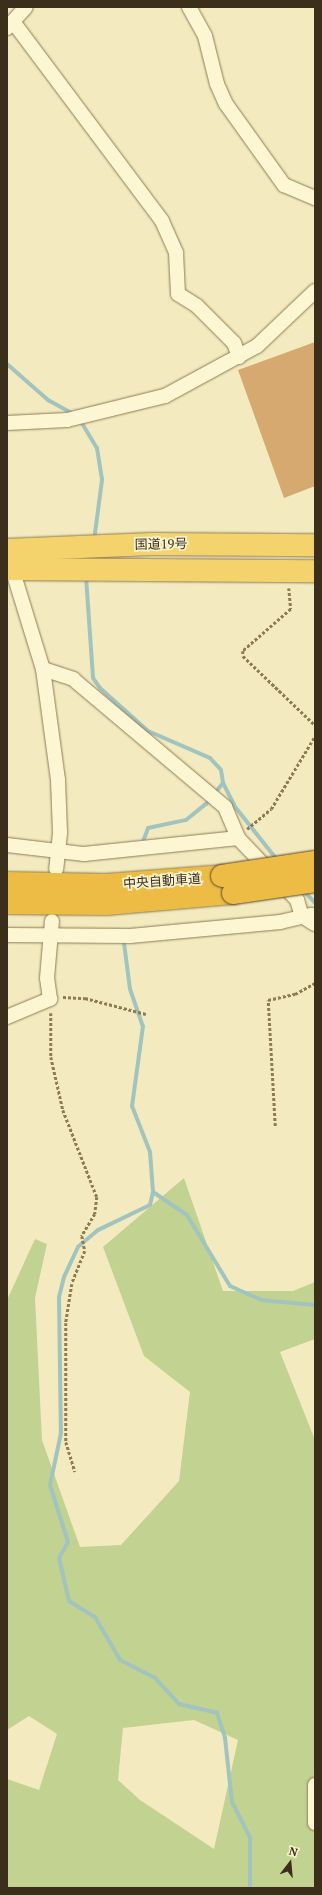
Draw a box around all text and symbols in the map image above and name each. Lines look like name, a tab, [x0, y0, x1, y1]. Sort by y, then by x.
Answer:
street label: 国道19号	[134, 536, 188, 552]
street label: 中央自動車道	[123, 870, 201, 892]
north arrow	[270, 1843, 310, 1883]
text: N	[287, 1844, 299, 1859]

